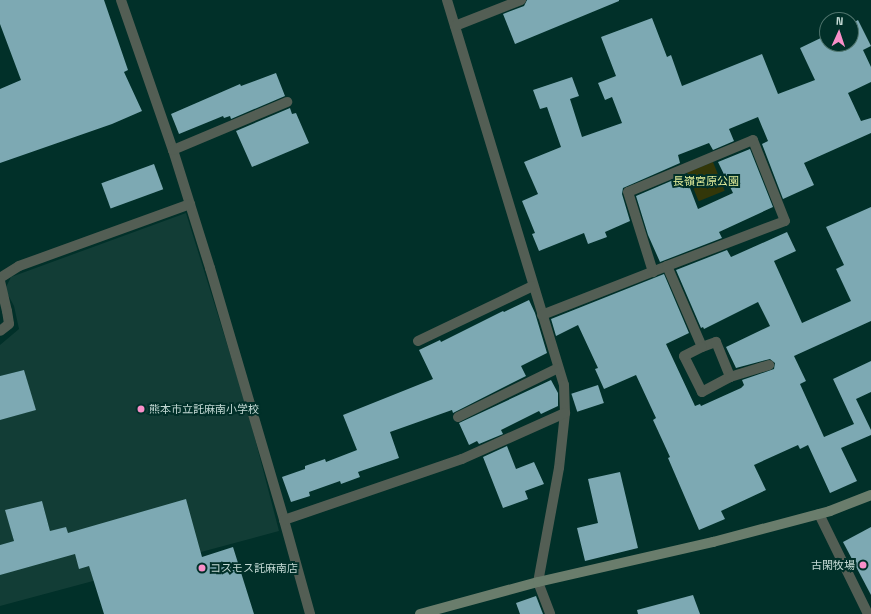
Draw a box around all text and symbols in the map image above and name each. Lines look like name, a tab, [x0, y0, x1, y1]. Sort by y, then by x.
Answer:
north arrow	[819, 12, 859, 52]
text: N	[836, 14, 844, 28]
park label: 長嶺宮原公園	[673, 174, 739, 188]
place label: 熊本市立託麻南小学校	[149, 402, 259, 416]
marker: 熊本市立託麻南小学校	[136, 404, 146, 414]
place label: 古閑牧場	[811, 558, 855, 572]
marker: 古閑牧場	[858, 560, 868, 570]
place label: コスモス託麻南店	[210, 561, 298, 575]
marker: コスモス託麻南店	[197, 563, 207, 573]

